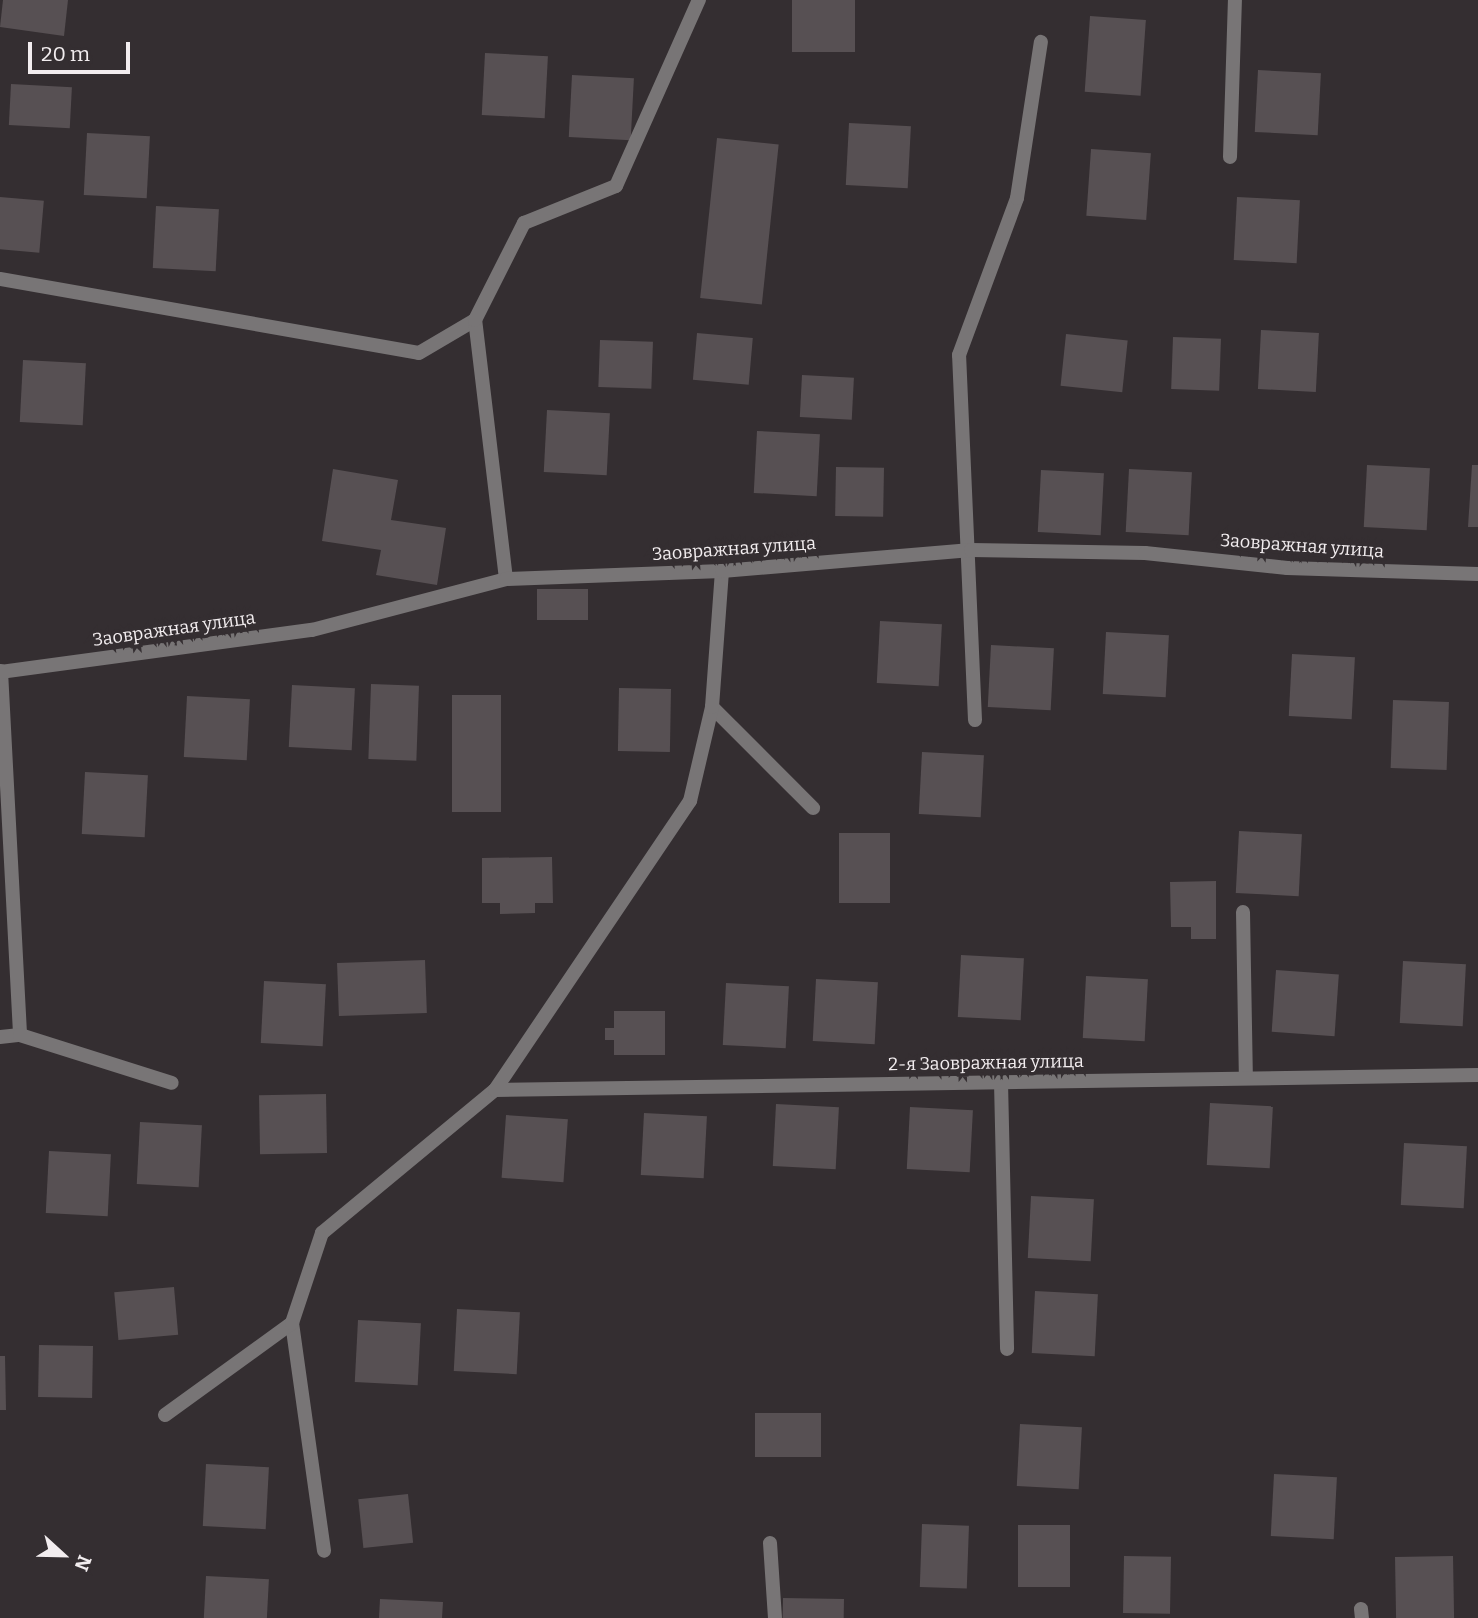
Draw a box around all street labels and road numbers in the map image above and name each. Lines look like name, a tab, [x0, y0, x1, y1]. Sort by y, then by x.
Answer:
street label: Заовражная улица	[1219, 530, 1385, 562]
street label: Заовражная улица	[651, 533, 817, 565]
street label: Заовражная улица	[91, 607, 257, 651]
street label: 2-я Заовражная улица	[888, 1050, 1084, 1076]

